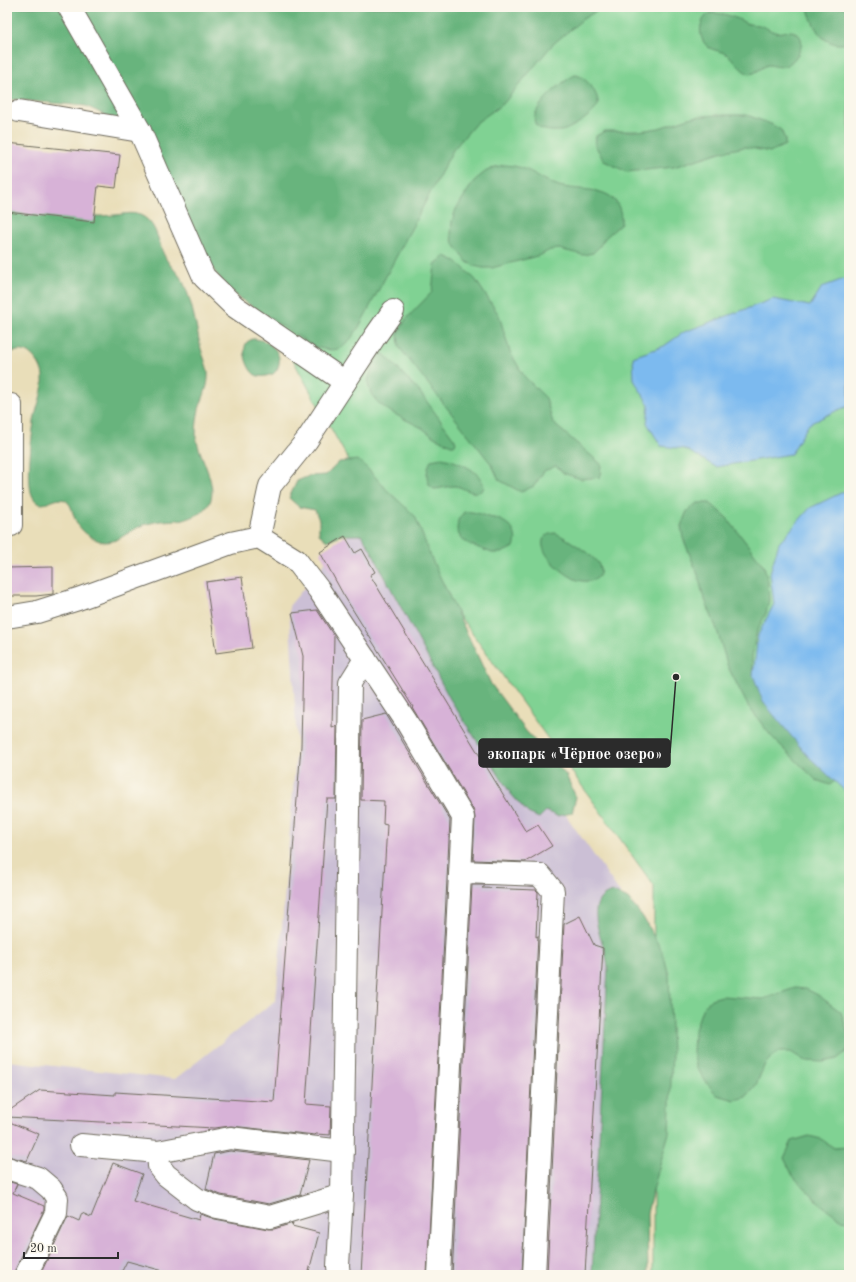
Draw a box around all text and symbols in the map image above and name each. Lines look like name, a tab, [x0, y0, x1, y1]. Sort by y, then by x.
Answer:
callout: экопарк «Чёрное озеро»	[479, 739, 670, 767]
text: экопарк «Чёрное озеро»	[487, 747, 663, 763]
scale bar	[24, 1234, 118, 1260]
text: 20 m	[30, 1243, 57, 1255]

